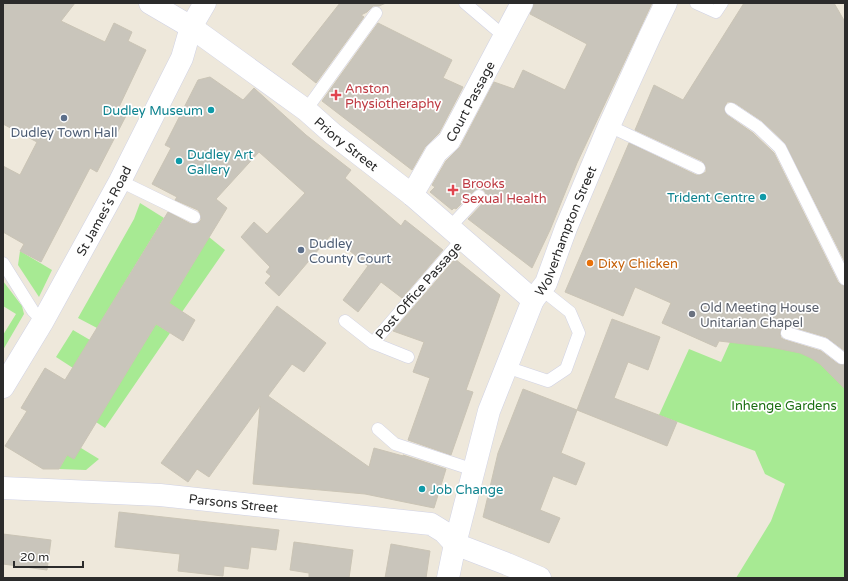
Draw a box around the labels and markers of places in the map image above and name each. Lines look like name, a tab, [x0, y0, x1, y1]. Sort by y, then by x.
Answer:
place label: Anston Physiotheraphy	[345, 81, 441, 112]
marker: Anston Physiotheraphy	[330, 89, 342, 101]
place label: Dudley Museum	[103, 103, 203, 119]
marker: Dudley Museum	[206, 105, 216, 115]
marker: Dudley Town Hall	[59, 113, 69, 123]
place label: Dudley Town Hall	[11, 125, 117, 141]
place label: Dudley Art Gallery	[187, 147, 253, 178]
marker: Dudley Art Gallery	[174, 156, 184, 166]
place label: Brooks Sexual Health	[462, 176, 547, 207]
marker: Brooks Sexual Health	[447, 184, 459, 196]
place label: Trident Centre	[667, 190, 755, 206]
marker: Trident Centre	[758, 192, 768, 202]
place label: Dudley County Court	[309, 236, 391, 267]
marker: Dudley County Court	[296, 245, 306, 255]
place label: Dixy Chicken	[598, 256, 678, 272]
marker: Dixy Chicken	[585, 258, 595, 268]
place label: Old Meeting House Unitarian Chapel	[700, 300, 819, 331]
marker: Old Meeting House Unitarian Chapel	[687, 309, 697, 319]
place label: Job Change	[430, 482, 503, 498]
marker: Job Change	[417, 484, 427, 494]

